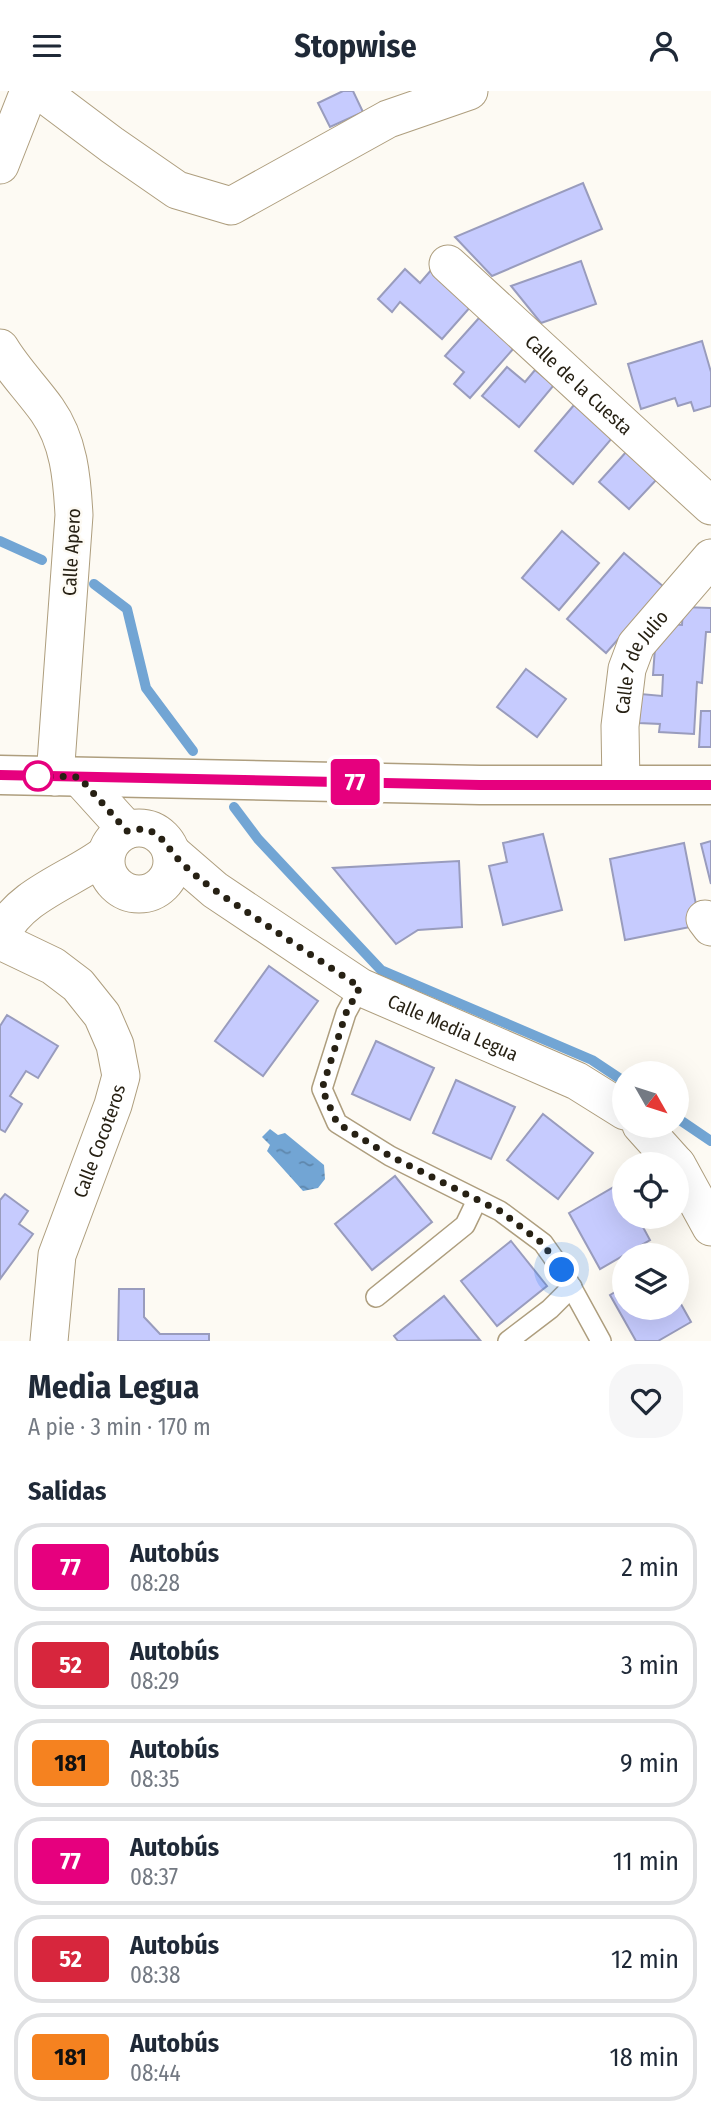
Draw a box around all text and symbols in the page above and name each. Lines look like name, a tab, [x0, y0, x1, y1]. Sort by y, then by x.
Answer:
icon: menu	[28, 27, 66, 65]
text: Stopwise	[294, 27, 417, 65]
icon: person	[645, 27, 683, 65]
street label: Calle de la Cuesta	[520, 330, 637, 440]
street label: Calle Apero	[58, 508, 85, 597]
street label: Calle 7 de Julio	[611, 605, 673, 715]
line badge: 77	[324, 759, 386, 805]
unlabelled marker	[23, 761, 53, 791]
text: 77	[345, 768, 365, 796]
street label: Calle Media Legua	[384, 989, 521, 1066]
north arrow	[612, 1061, 690, 1137]
map controls	[612, 1061, 689, 1320]
street label: Calle Cocoteros	[68, 1082, 130, 1201]
button: locate	[612, 1152, 689, 1229]
button: layers	[612, 1243, 689, 1320]
your location	[544, 1252, 579, 1287]
button: heart	[609, 1364, 683, 1438]
text: Media Legua	[28, 1367, 199, 1407]
text: A pie · 3 min · 170 m	[28, 1413, 211, 1441]
text: Salidas	[28, 1476, 106, 1507]
text: Autobús	[130, 1538, 219, 1569]
text: 2 min	[621, 1552, 679, 1583]
text: 77	[60, 1553, 81, 1581]
text: 08:28	[130, 1569, 180, 1597]
text: Autobús	[130, 1636, 219, 1667]
text: 3 min	[621, 1650, 679, 1681]
text: 52	[59, 1651, 82, 1679]
text: 08:29	[130, 1667, 180, 1695]
text: Autobús	[130, 1734, 219, 1765]
text: 9 min	[620, 1748, 679, 1779]
text: 181	[54, 1749, 87, 1777]
text: 08:35	[130, 1765, 180, 1793]
text: Autobús	[130, 1832, 219, 1863]
text: 11 min	[613, 1846, 679, 1877]
text: 77	[60, 1847, 81, 1875]
text: 08:37	[130, 1863, 178, 1891]
text: Autobús	[130, 1930, 219, 1961]
text: 12 min	[611, 1944, 679, 1975]
text: 52	[59, 1945, 82, 1973]
text: 08:38	[130, 1961, 180, 1989]
text: Autobús	[130, 2028, 219, 2059]
text: 18 min	[610, 2042, 679, 2073]
text: 181	[54, 2043, 87, 2071]
text: 08:44	[130, 2059, 181, 2087]

